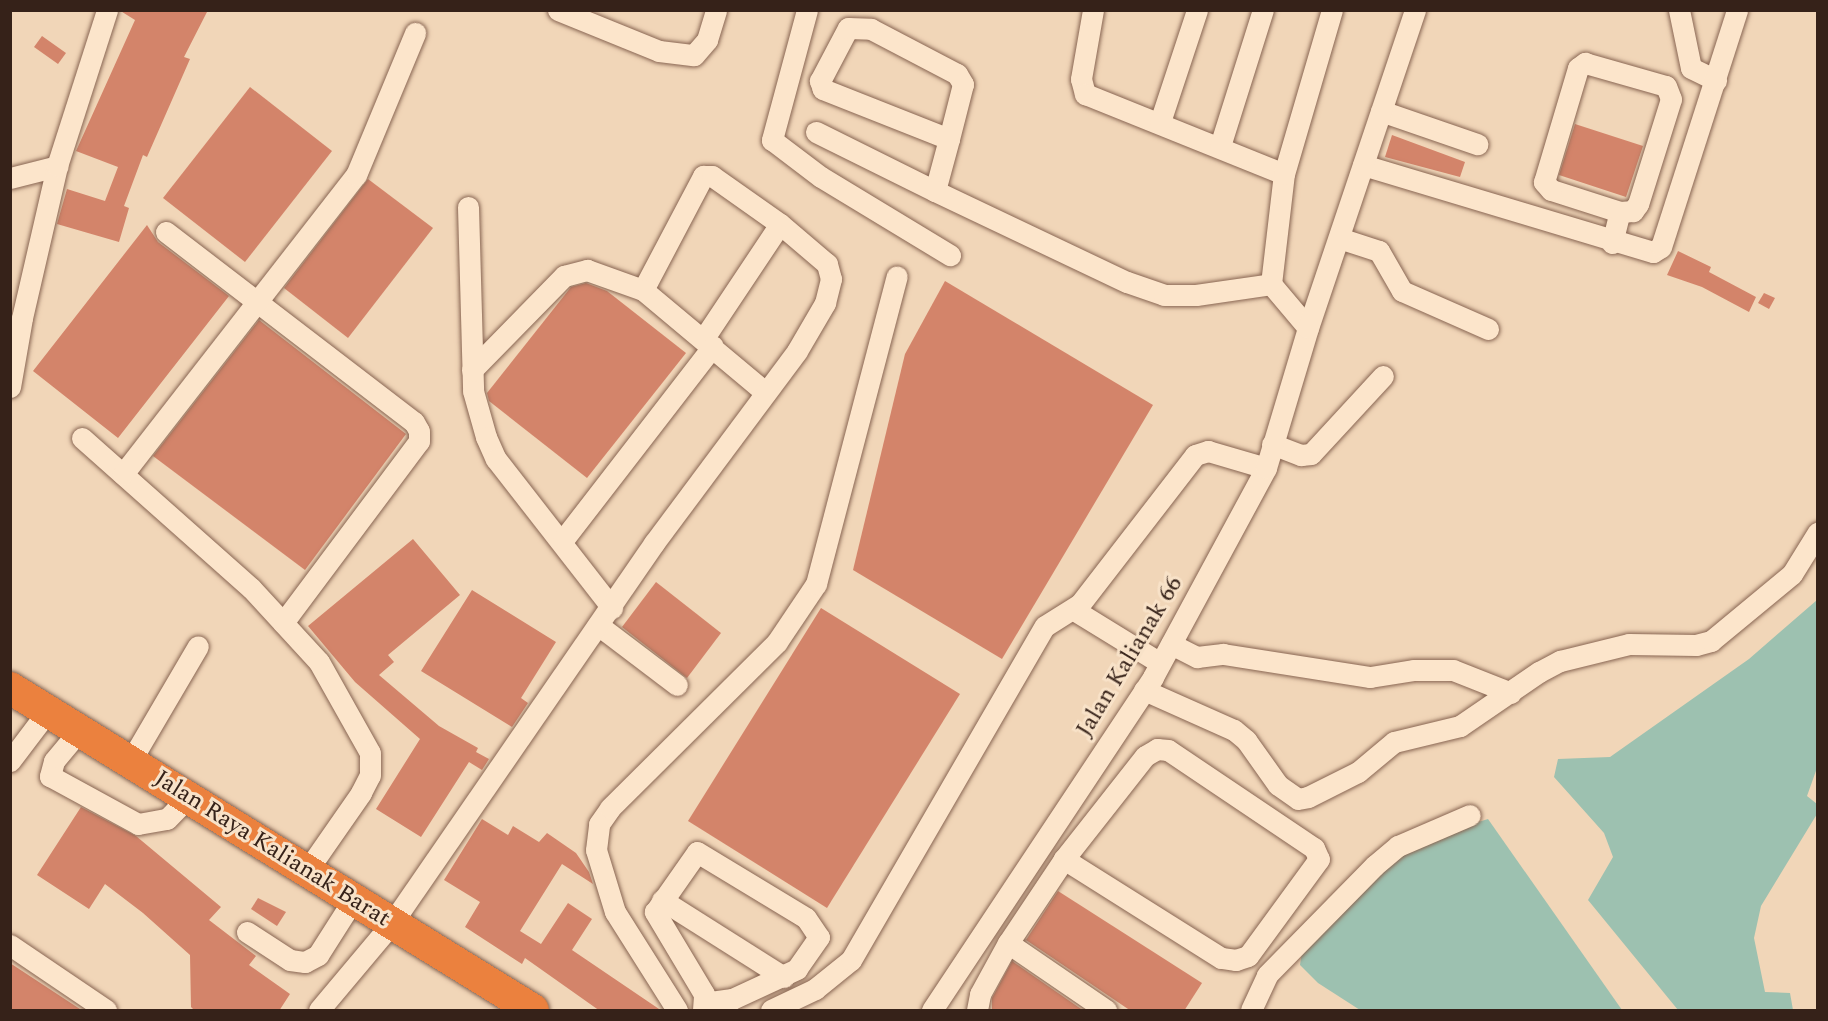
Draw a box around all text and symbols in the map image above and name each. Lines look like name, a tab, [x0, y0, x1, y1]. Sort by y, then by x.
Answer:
street label: Jalan Kalianak 66	[1071, 571, 1189, 743]
street label: Jalan Raya Kalianak Barat	[149, 764, 395, 934]

